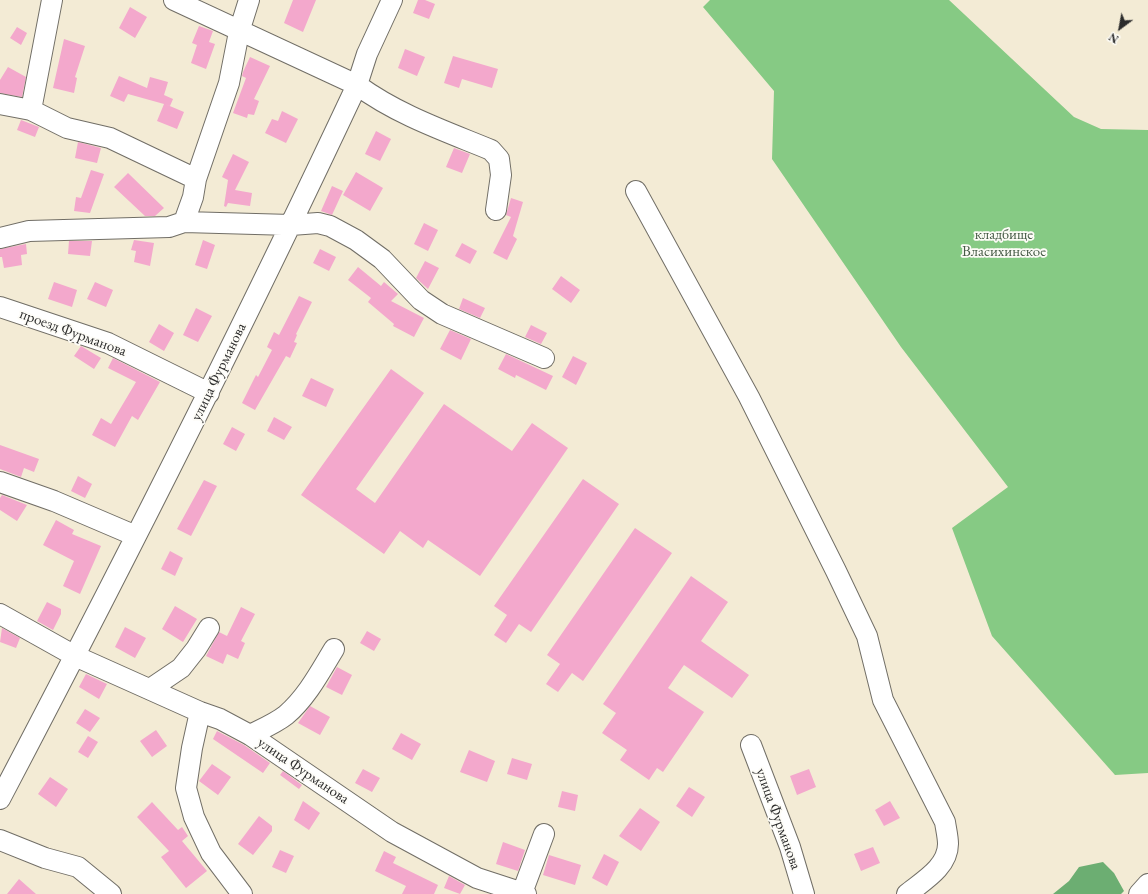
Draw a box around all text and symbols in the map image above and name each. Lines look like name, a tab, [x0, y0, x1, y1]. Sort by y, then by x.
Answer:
north arrow	[1100, 8, 1140, 48]
text: N	[1106, 30, 1121, 46]
park label: кладбище Власихинское	[962, 226, 1046, 261]
street label: проезд Фурманова	[17, 305, 129, 361]
street label: улица Фурманова	[188, 320, 250, 424]
street label: улица Фурманова	[254, 734, 352, 808]
street label: улица Фурманова	[751, 766, 805, 872]

